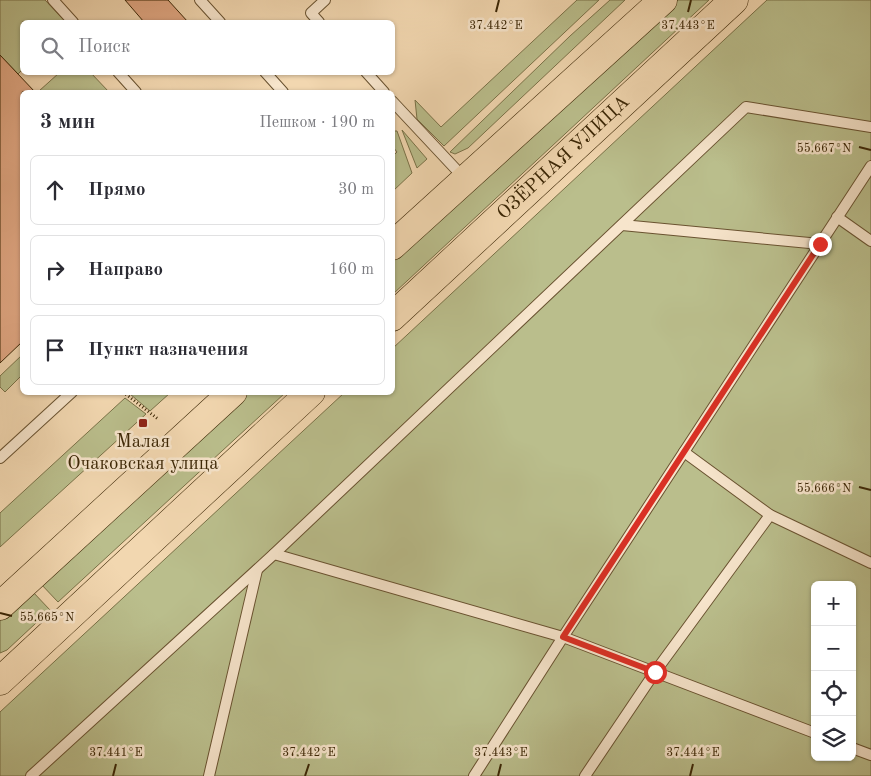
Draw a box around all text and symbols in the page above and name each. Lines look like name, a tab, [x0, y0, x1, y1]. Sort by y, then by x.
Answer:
search box	[20, 20, 395, 75]
text: 37.442°E	[469, 20, 523, 32]
text: 37.443°E	[661, 20, 715, 32]
icon: search	[38, 34, 66, 62]
text: Поиск	[78, 38, 130, 57]
street label: ОЗЁРНАЯ УЛИЦА	[494, 92, 634, 224]
text: 3 мин	[40, 112, 95, 133]
text: Пешком · 190 m	[259, 115, 375, 131]
text: 55.667°N	[797, 142, 851, 155]
icon: ahead	[41, 176, 69, 204]
text: Прямо	[88, 181, 146, 200]
text: 30 m	[338, 182, 374, 198]
route end	[809, 233, 832, 256]
icon: right	[41, 256, 69, 284]
text: Направо	[88, 261, 163, 280]
text: 160 m	[329, 262, 374, 278]
icon: arrive	[41, 336, 69, 364]
text: Пункт назначения	[88, 341, 248, 360]
marker: Малая Очаковская улица	[137, 417, 149, 429]
place label: Малая Очаковская улица	[67, 433, 219, 474]
text: 55.666°N	[797, 482, 851, 495]
map controls	[811, 581, 856, 761]
button: +	[811, 581, 856, 626]
text: 55.665°N	[20, 611, 74, 624]
button: −	[811, 626, 856, 671]
route start	[644, 661, 667, 684]
button: locate	[811, 671, 856, 716]
button: layers	[811, 716, 856, 761]
text: 37.441°E	[89, 747, 143, 759]
text: 37.442°E	[282, 747, 336, 759]
text: 37.443°E	[474, 747, 528, 759]
text: 37.444°E	[666, 747, 720, 759]

